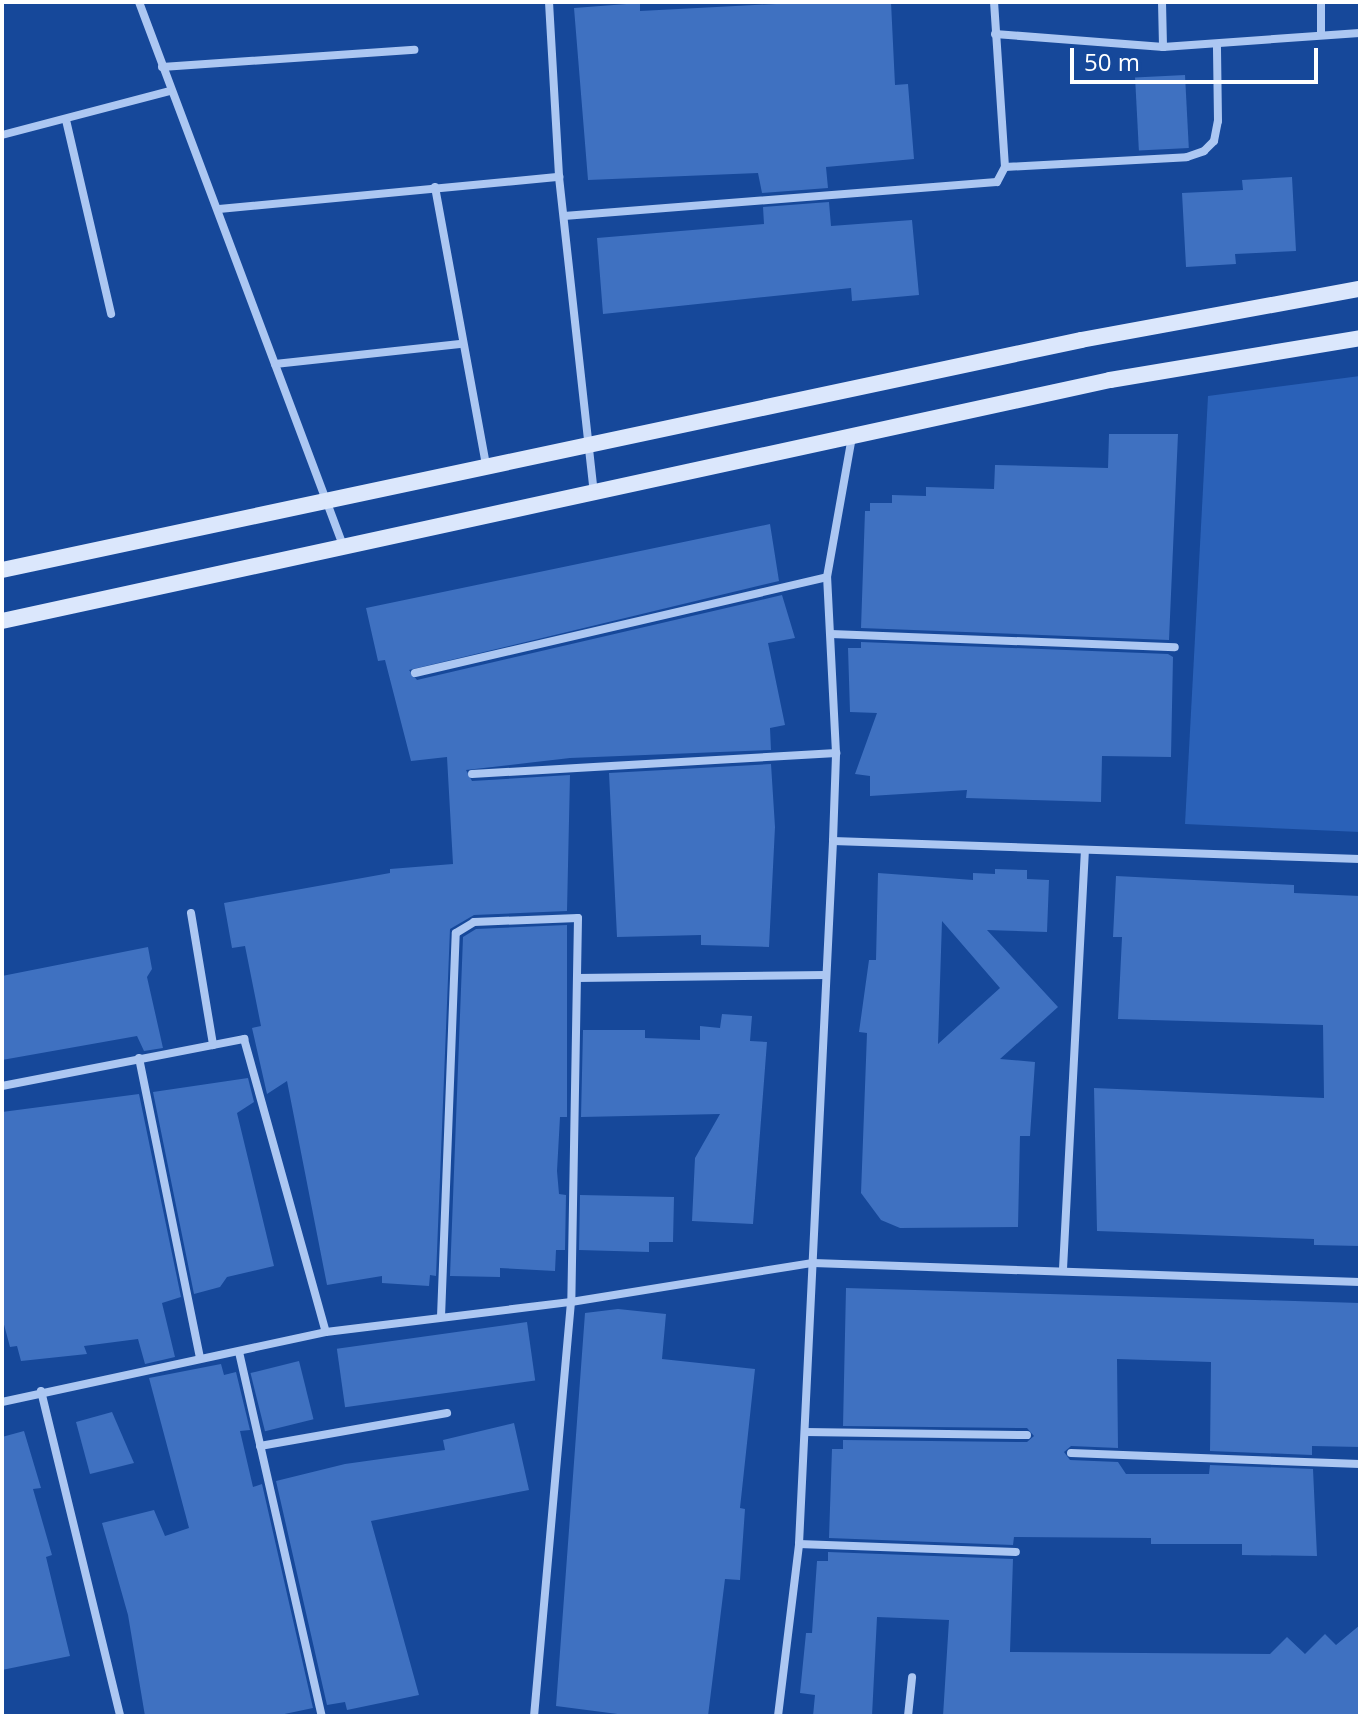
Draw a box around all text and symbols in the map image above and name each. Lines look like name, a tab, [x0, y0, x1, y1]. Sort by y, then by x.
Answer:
scale bar	[1074, 32, 1322, 82]
text: 50 m	[1084, 45, 1140, 78]

